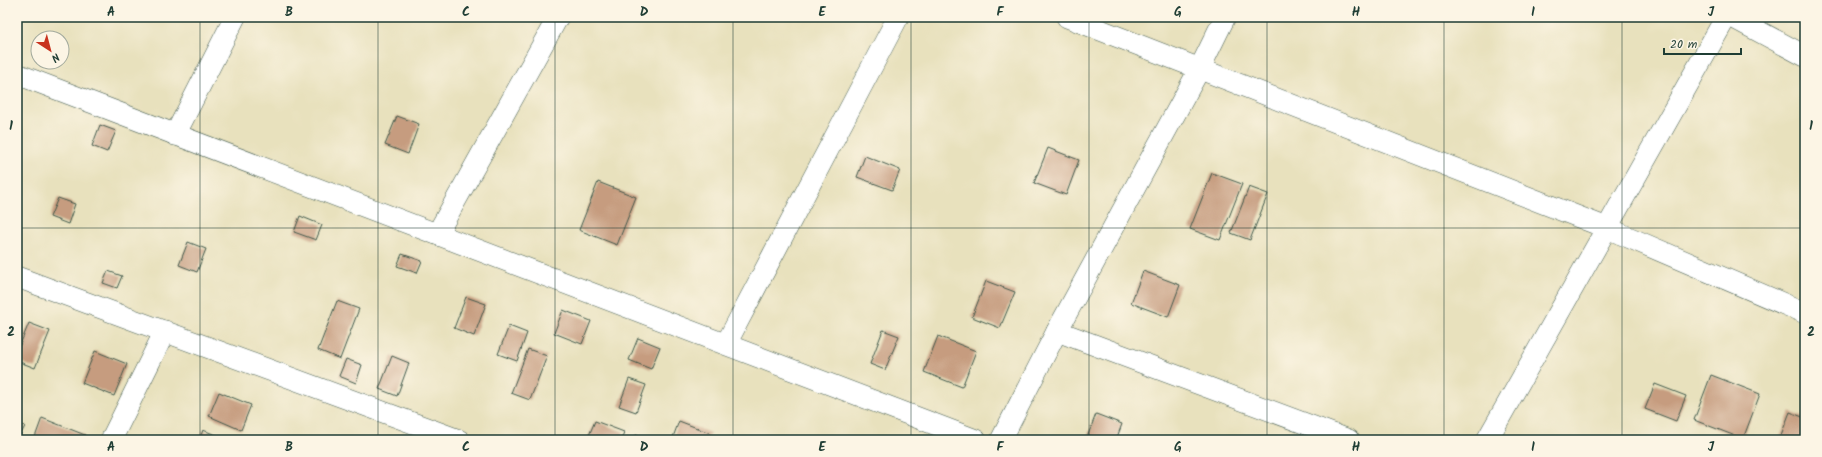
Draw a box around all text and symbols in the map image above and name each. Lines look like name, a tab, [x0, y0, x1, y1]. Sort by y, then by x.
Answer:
text: A	[107, 2, 115, 23]
text: B	[285, 2, 293, 23]
text: C	[462, 2, 470, 23]
text: D	[640, 2, 649, 23]
text: E	[818, 2, 826, 23]
text: F	[996, 2, 1004, 23]
text: G	[1174, 2, 1182, 23]
text: H	[1352, 2, 1361, 23]
text: I	[1531, 2, 1535, 23]
text: J	[1708, 2, 1715, 23]
north arrow	[30, 30, 70, 70]
scale bar	[1664, 30, 1741, 56]
text: 20 m	[1670, 35, 1698, 54]
text: N	[47, 48, 63, 67]
text: 1	[9, 116, 13, 137]
text: 1	[1809, 116, 1813, 137]
text: 2	[7, 322, 15, 343]
text: 2	[1807, 322, 1815, 343]
text: A	[107, 437, 115, 457]
text: B	[285, 437, 293, 457]
text: C	[462, 437, 470, 457]
text: D	[640, 437, 649, 457]
text: E	[818, 437, 826, 457]
text: F	[996, 437, 1004, 457]
text: G	[1174, 437, 1182, 457]
text: H	[1352, 437, 1361, 457]
text: I	[1531, 437, 1535, 457]
text: J	[1708, 437, 1715, 457]

